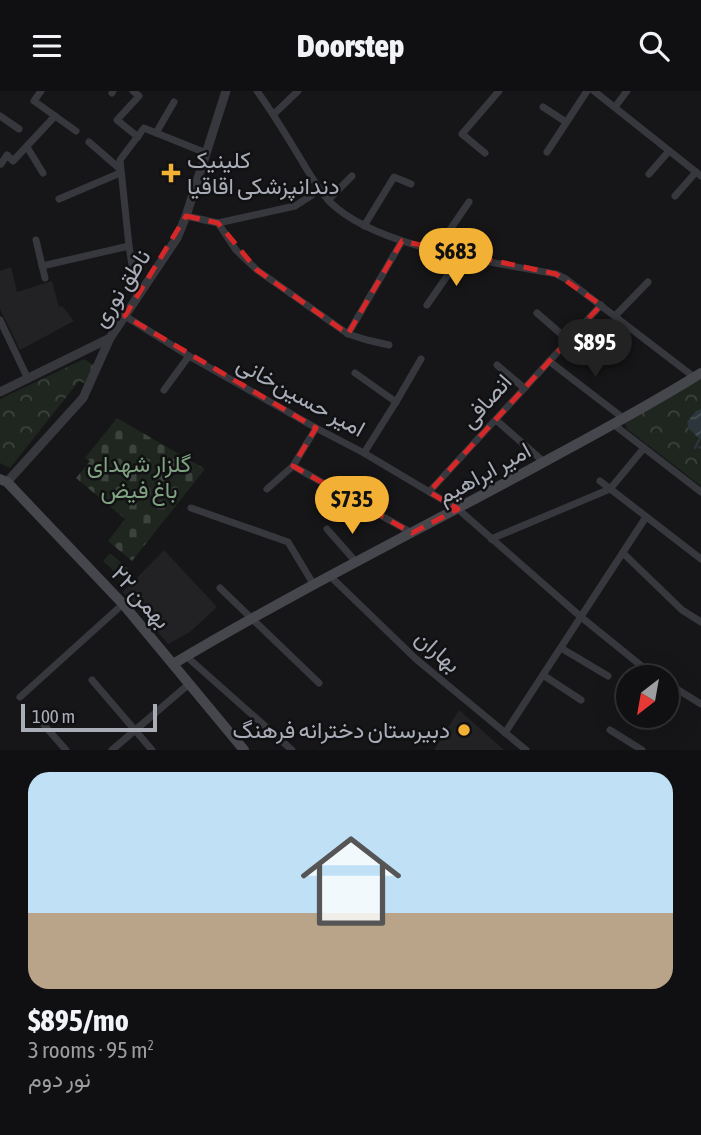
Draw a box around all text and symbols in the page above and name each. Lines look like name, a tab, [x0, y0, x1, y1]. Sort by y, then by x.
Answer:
icon: menu	[28, 27, 66, 65]
text: Doorstep	[297, 27, 404, 64]
icon: search	[635, 27, 673, 65]
place label: کلینیک دندانپزشکی اقاقیا	[187, 147, 340, 202]
marker: کلینیک دندانپزشکی اقاقیا	[161, 163, 181, 183]
pin: $683	[415, 229, 497, 288]
text: $683	[435, 238, 477, 264]
street label: ناطق نوری	[86, 244, 157, 333]
pin: $895	[554, 320, 636, 379]
text: $895	[574, 329, 616, 355]
street label: امیر حسین‌خانی	[232, 350, 369, 444]
street label: انصافی	[455, 369, 518, 434]
street label: امیر ابراهیم	[433, 437, 536, 511]
park label: گلزار شهدای باغ فیض	[87, 451, 191, 506]
pin: $735	[311, 477, 393, 536]
text: $735	[331, 486, 373, 512]
street label: ۲۲ بهمن	[105, 560, 176, 635]
street label: بهاران	[409, 624, 466, 679]
north arrow	[616, 665, 679, 728]
map controls	[616, 665, 679, 728]
scale bar	[21, 701, 158, 733]
text: 100 m	[32, 705, 75, 727]
place label: دبیرستان دخترانه فرهنگ	[232, 717, 450, 745]
marker: دبیرستان دخترانه فرهنگ	[456, 722, 472, 738]
icon: home	[288, 818, 414, 944]
text: $895/mo	[28, 1003, 129, 1037]
text: 3 rooms · 95 m²	[28, 1037, 154, 1063]
text: نور دوم	[28, 1066, 91, 1092]

